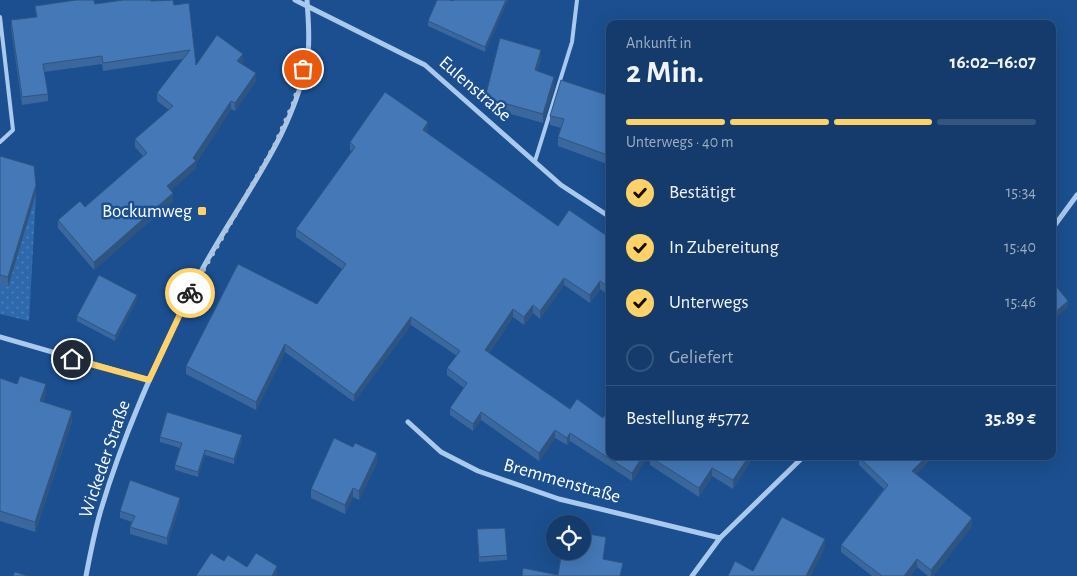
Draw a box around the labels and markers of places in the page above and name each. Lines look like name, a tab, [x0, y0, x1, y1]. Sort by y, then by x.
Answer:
pin	[282, 48, 324, 90]
place label: Bockumweg	[102, 202, 193, 221]
marker: Bockumweg	[196, 205, 208, 217]
pin	[51, 338, 93, 380]

